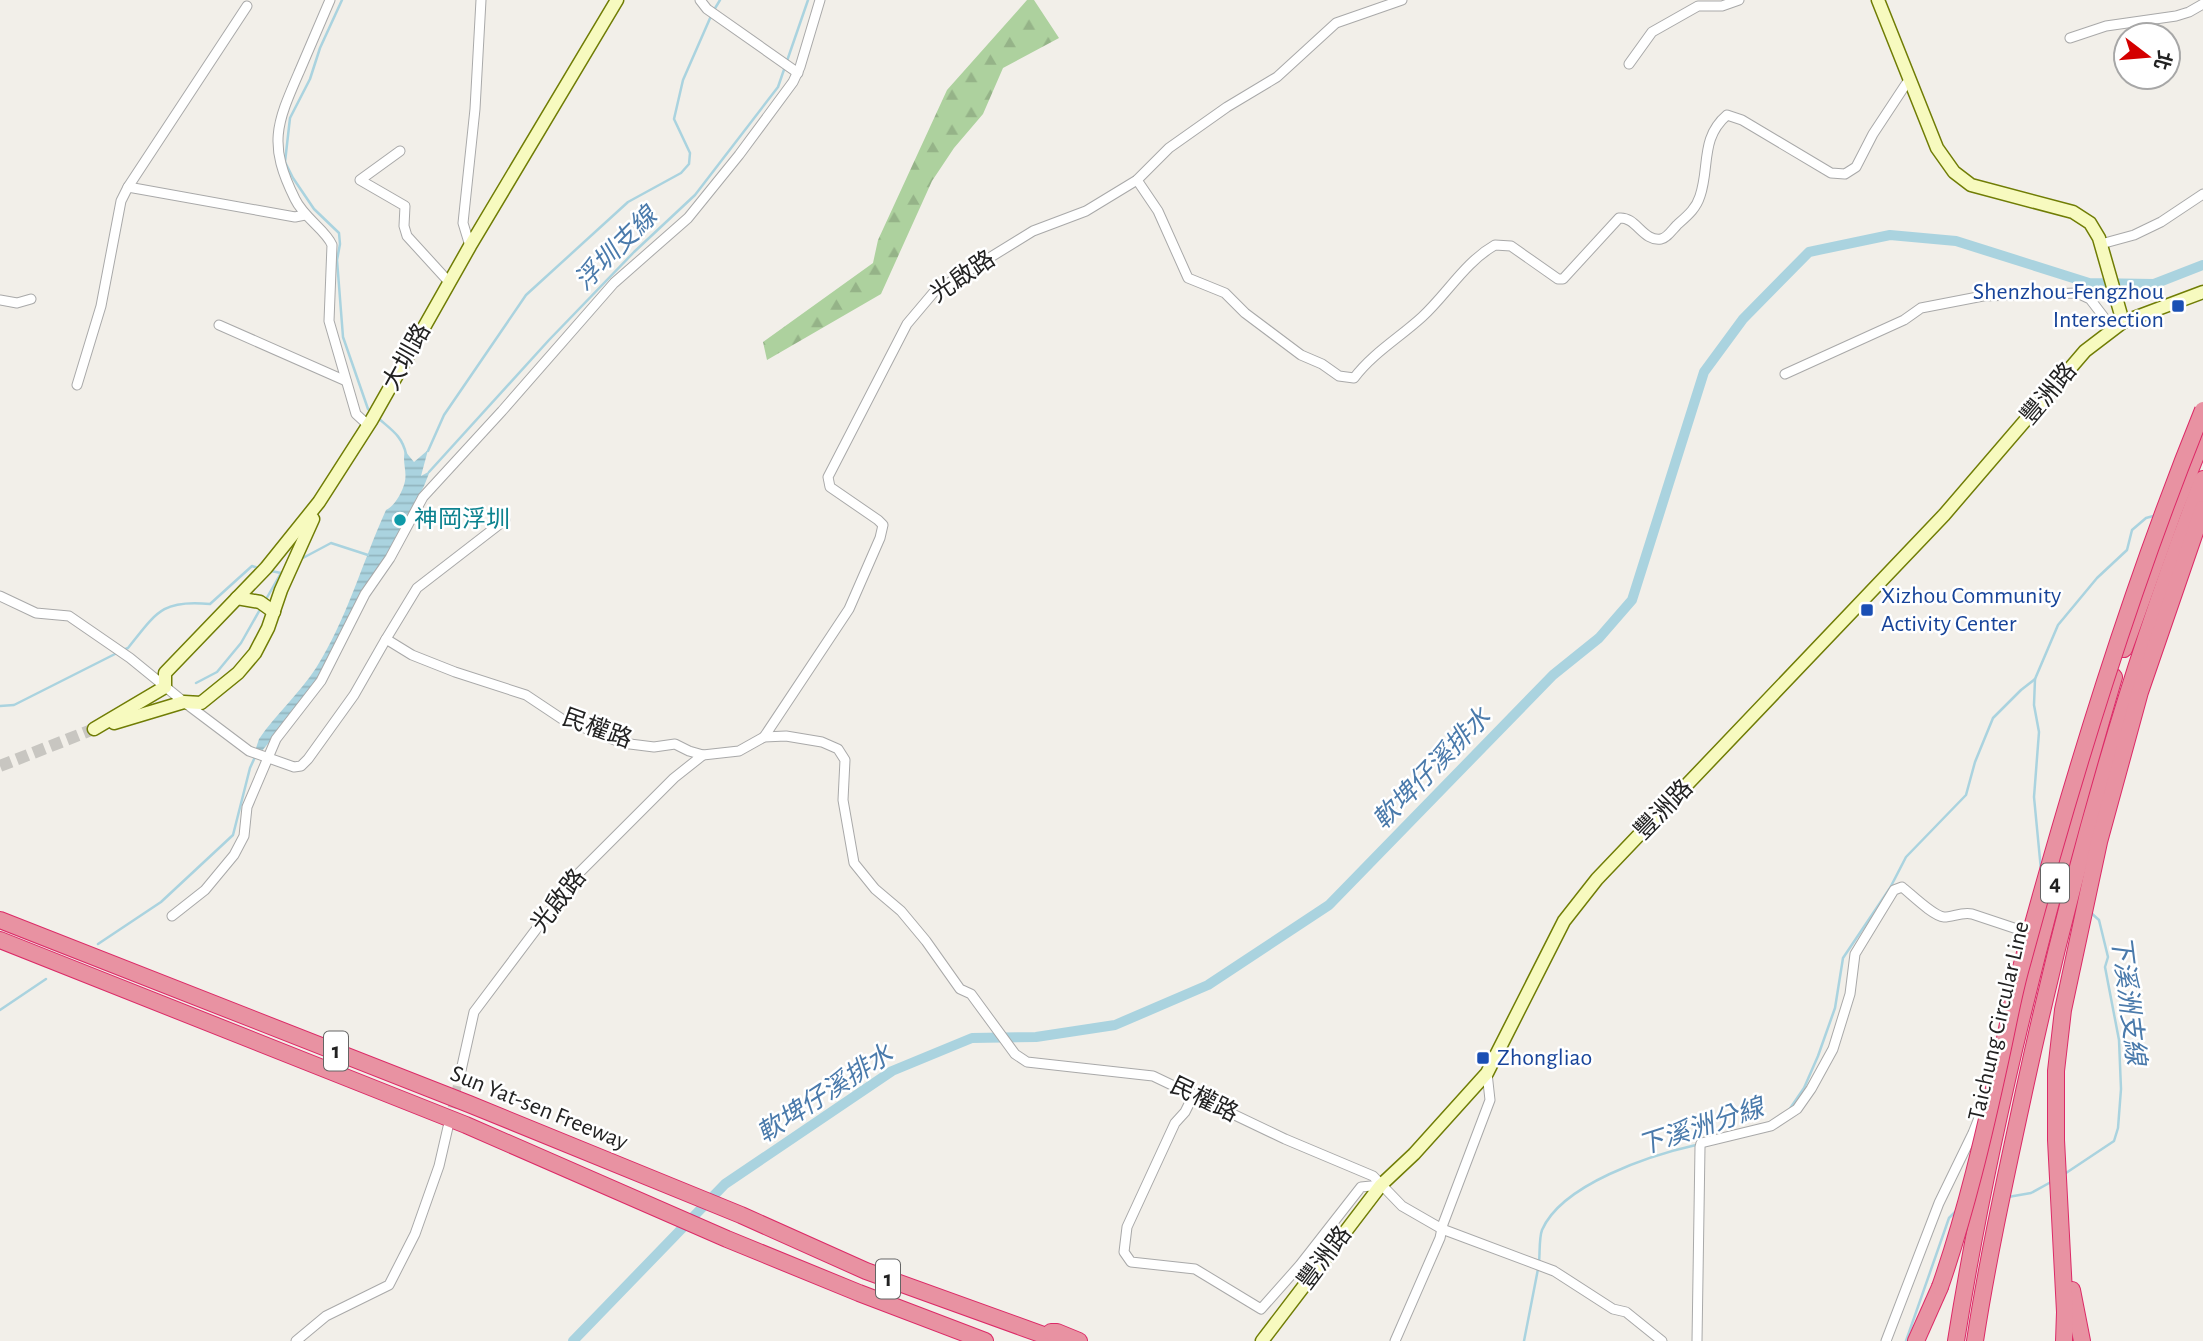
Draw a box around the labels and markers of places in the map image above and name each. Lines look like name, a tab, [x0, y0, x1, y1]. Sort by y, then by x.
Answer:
place label: Shenzhou-Fengzhou Intersection	[1973, 280, 2164, 332]
marker: Shenzhou-Fengzhou Intersection	[2170, 298, 2186, 314]
place label: 神岡浮圳	[414, 506, 510, 532]
marker: 神岡浮圳	[392, 512, 408, 528]
place label: Xizhou Community Activity Center	[1881, 584, 2061, 636]
marker: Xizhou Community Activity Center	[1859, 602, 1875, 618]
place label: Zhongliao	[1497, 1046, 1592, 1070]
marker: Zhongliao	[1475, 1050, 1491, 1066]

